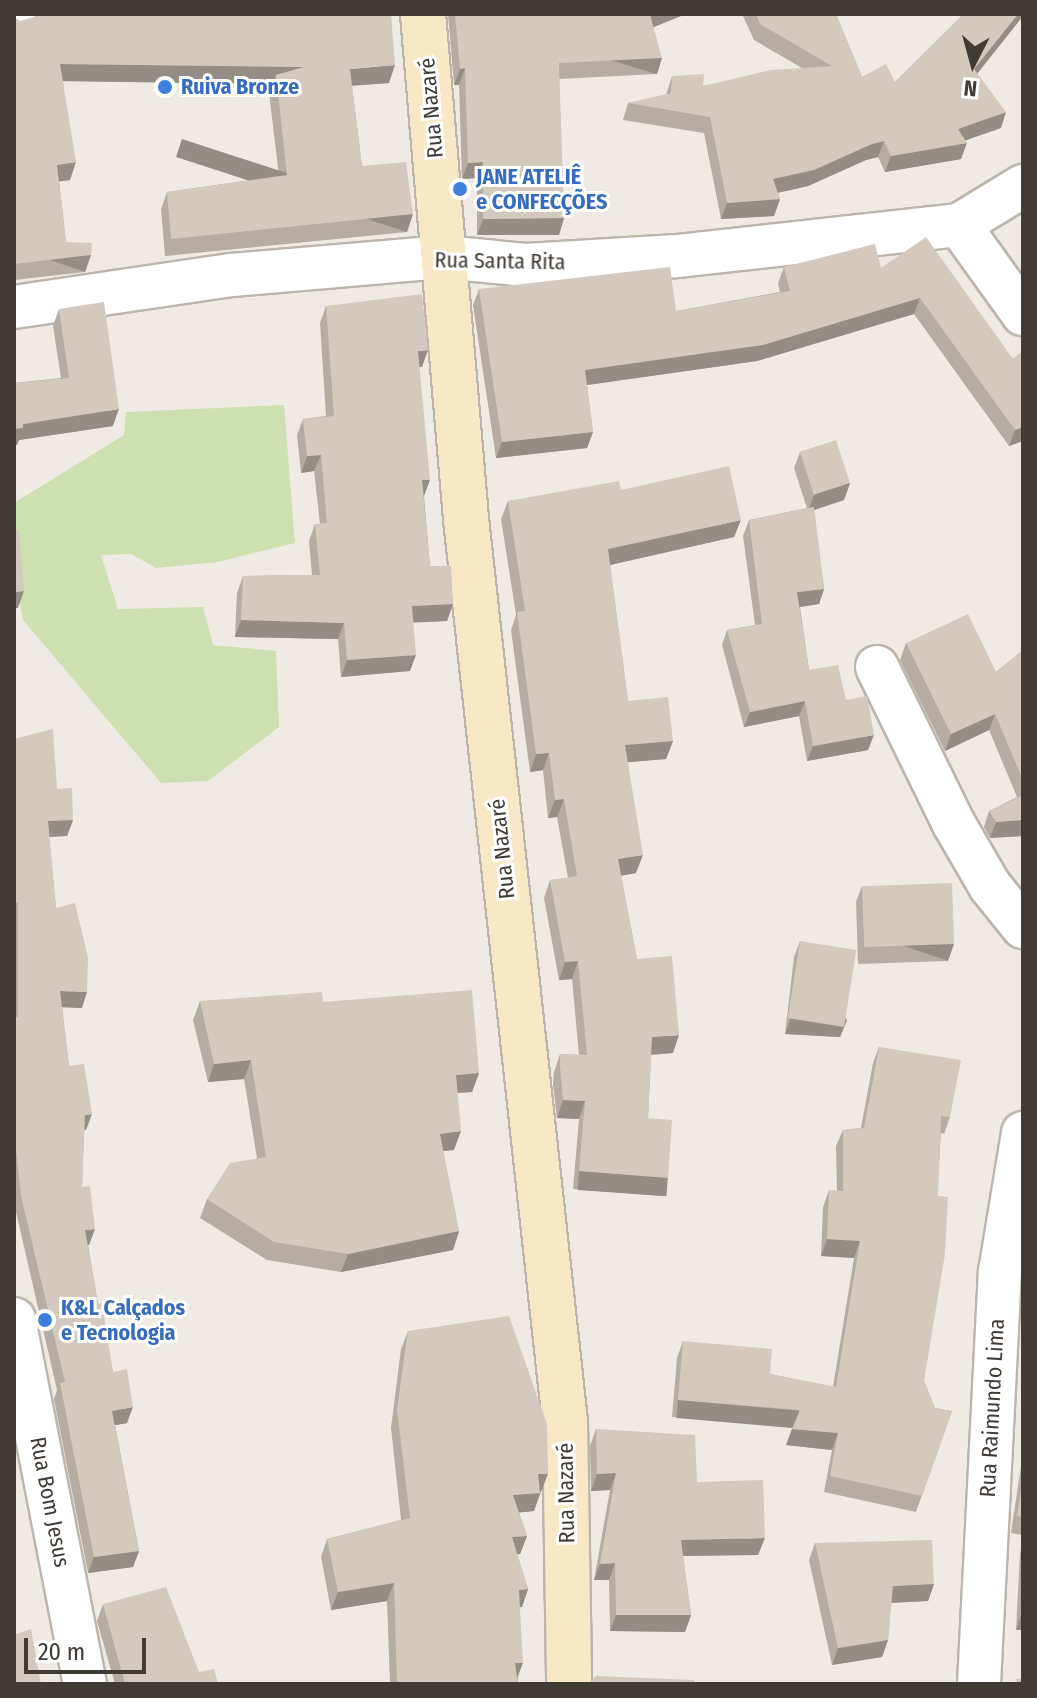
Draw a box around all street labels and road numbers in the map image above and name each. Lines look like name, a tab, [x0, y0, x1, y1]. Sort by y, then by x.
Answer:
street label: Rua Nazaré	[413, 57, 449, 159]
street label: Rua Santa Rita	[434, 247, 566, 275]
street label: Rua Nazaré	[484, 798, 520, 900]
street label: Rua Raimundo Lima	[974, 1318, 1010, 1498]
street label: Rua Bom Jesus	[24, 1435, 76, 1569]
street label: Rua Nazaré	[552, 1442, 580, 1544]

